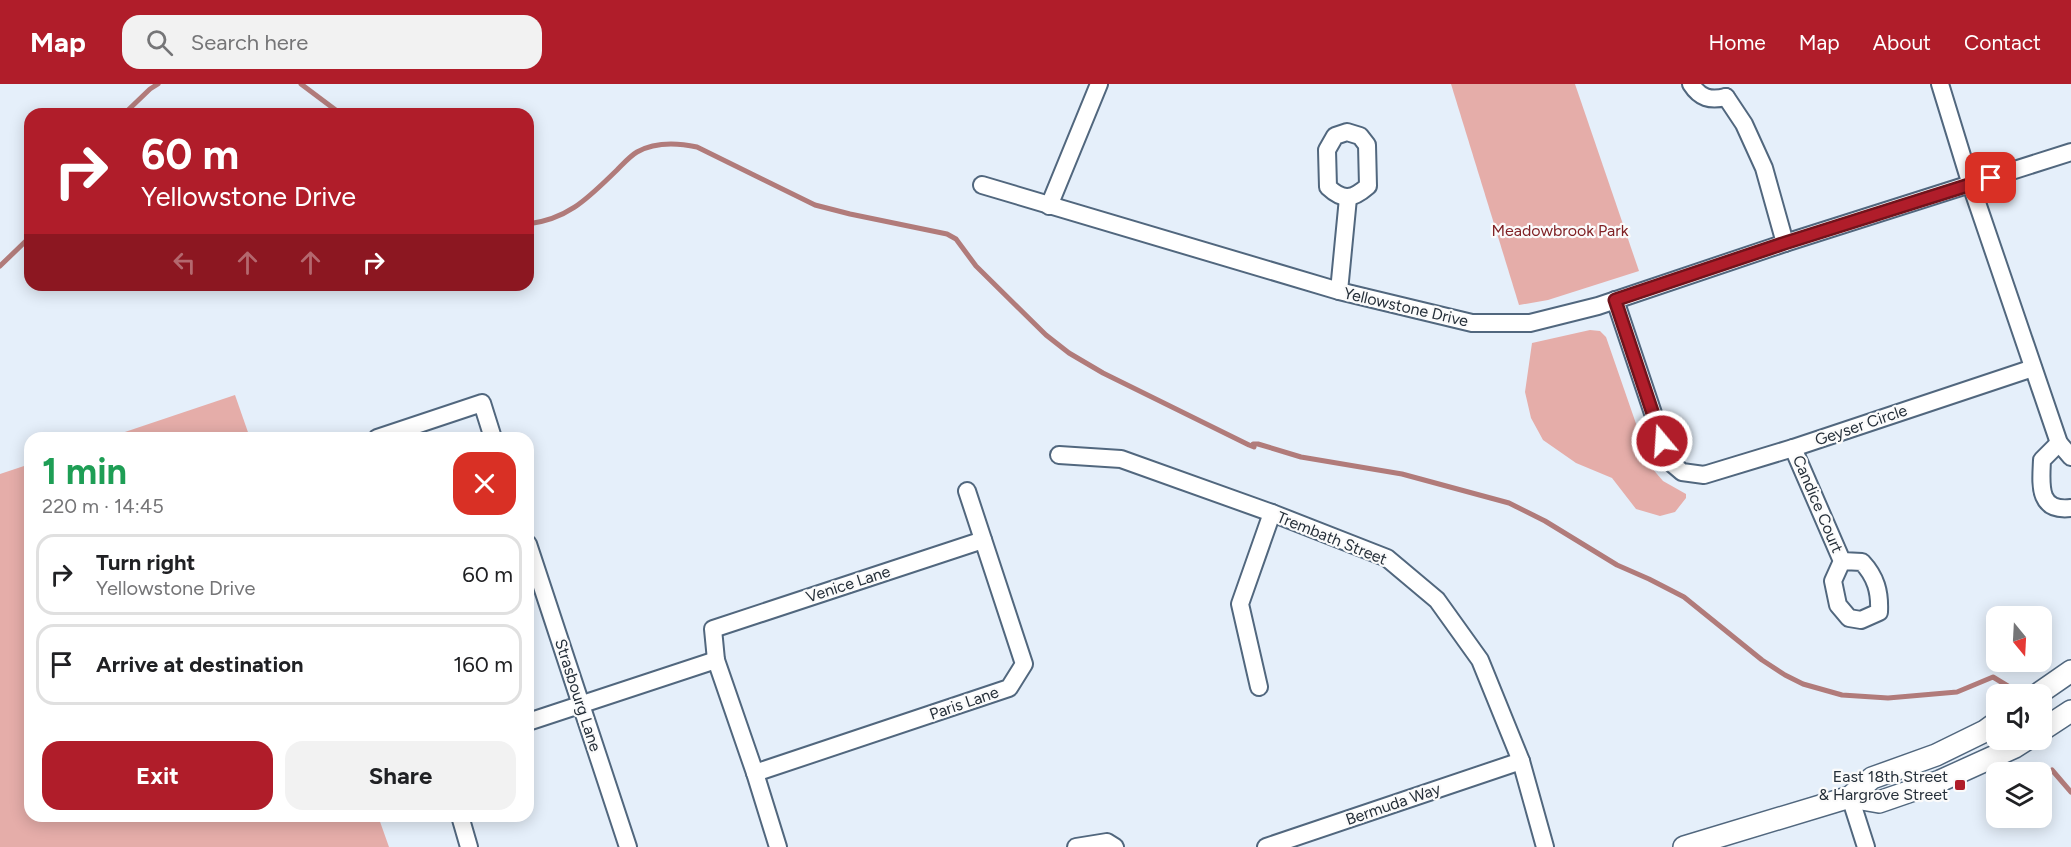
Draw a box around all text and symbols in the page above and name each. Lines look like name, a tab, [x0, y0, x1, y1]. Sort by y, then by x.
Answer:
search box	[122, 15, 542, 69]
text: Map	[30, 25, 86, 59]
icon: search	[143, 26, 176, 59]
text: Search here	[191, 29, 308, 56]
text: Home	[1709, 30, 1766, 55]
text: Map	[1799, 30, 1840, 55]
text: About	[1873, 30, 1931, 55]
text: Contact	[1964, 30, 2041, 55]
text: 60 m	[141, 129, 239, 180]
icon: right	[42, 132, 120, 210]
pin	[1965, 152, 2016, 203]
icon: arrive	[1974, 161, 2007, 194]
text: Yellowstone Drive	[141, 180, 356, 213]
park label: Meadowbrook Park	[1492, 221, 1629, 240]
icon: left	[168, 246, 201, 279]
icon: ahead	[231, 246, 264, 279]
icon: ahead	[294, 246, 327, 279]
icon: right	[357, 246, 390, 279]
street label: Yellowstone Drive	[1342, 283, 1470, 331]
street label: Geyser Circle	[1812, 400, 1910, 450]
position arrow	[1630, 409, 1694, 473]
text: 1 min	[42, 450, 127, 493]
button: close	[453, 452, 516, 515]
street label: Candice Court	[1789, 452, 1847, 556]
text: 220 m · 14:45	[42, 494, 164, 518]
street label: Trembath Street	[1274, 507, 1390, 569]
text: Turn right	[96, 549, 195, 576]
icon: right	[45, 558, 78, 591]
text: 60 m	[462, 561, 513, 588]
street label: Venice Lane	[804, 561, 893, 607]
text: Yellowstone Drive	[96, 576, 255, 600]
north arrow	[1986, 606, 2052, 672]
map controls	[1986, 606, 2052, 828]
street label: Strasbourg Lane	[551, 636, 605, 754]
icon: arrive	[45, 648, 78, 681]
text: Arrive at destination	[96, 651, 304, 678]
text: 160 m	[453, 651, 513, 678]
street label: Paris Lane	[927, 682, 1001, 724]
button: sound	[1986, 684, 2052, 750]
button: Exit	[42, 741, 273, 810]
button: Share	[285, 741, 516, 810]
button: layers	[1986, 762, 2052, 828]
place label: East 18th Street & Hargrove Street	[1819, 767, 1948, 804]
marker: East 18th Street & Hargrove Street	[1953, 778, 1967, 792]
street label: Bermuda Way	[1343, 779, 1444, 829]

